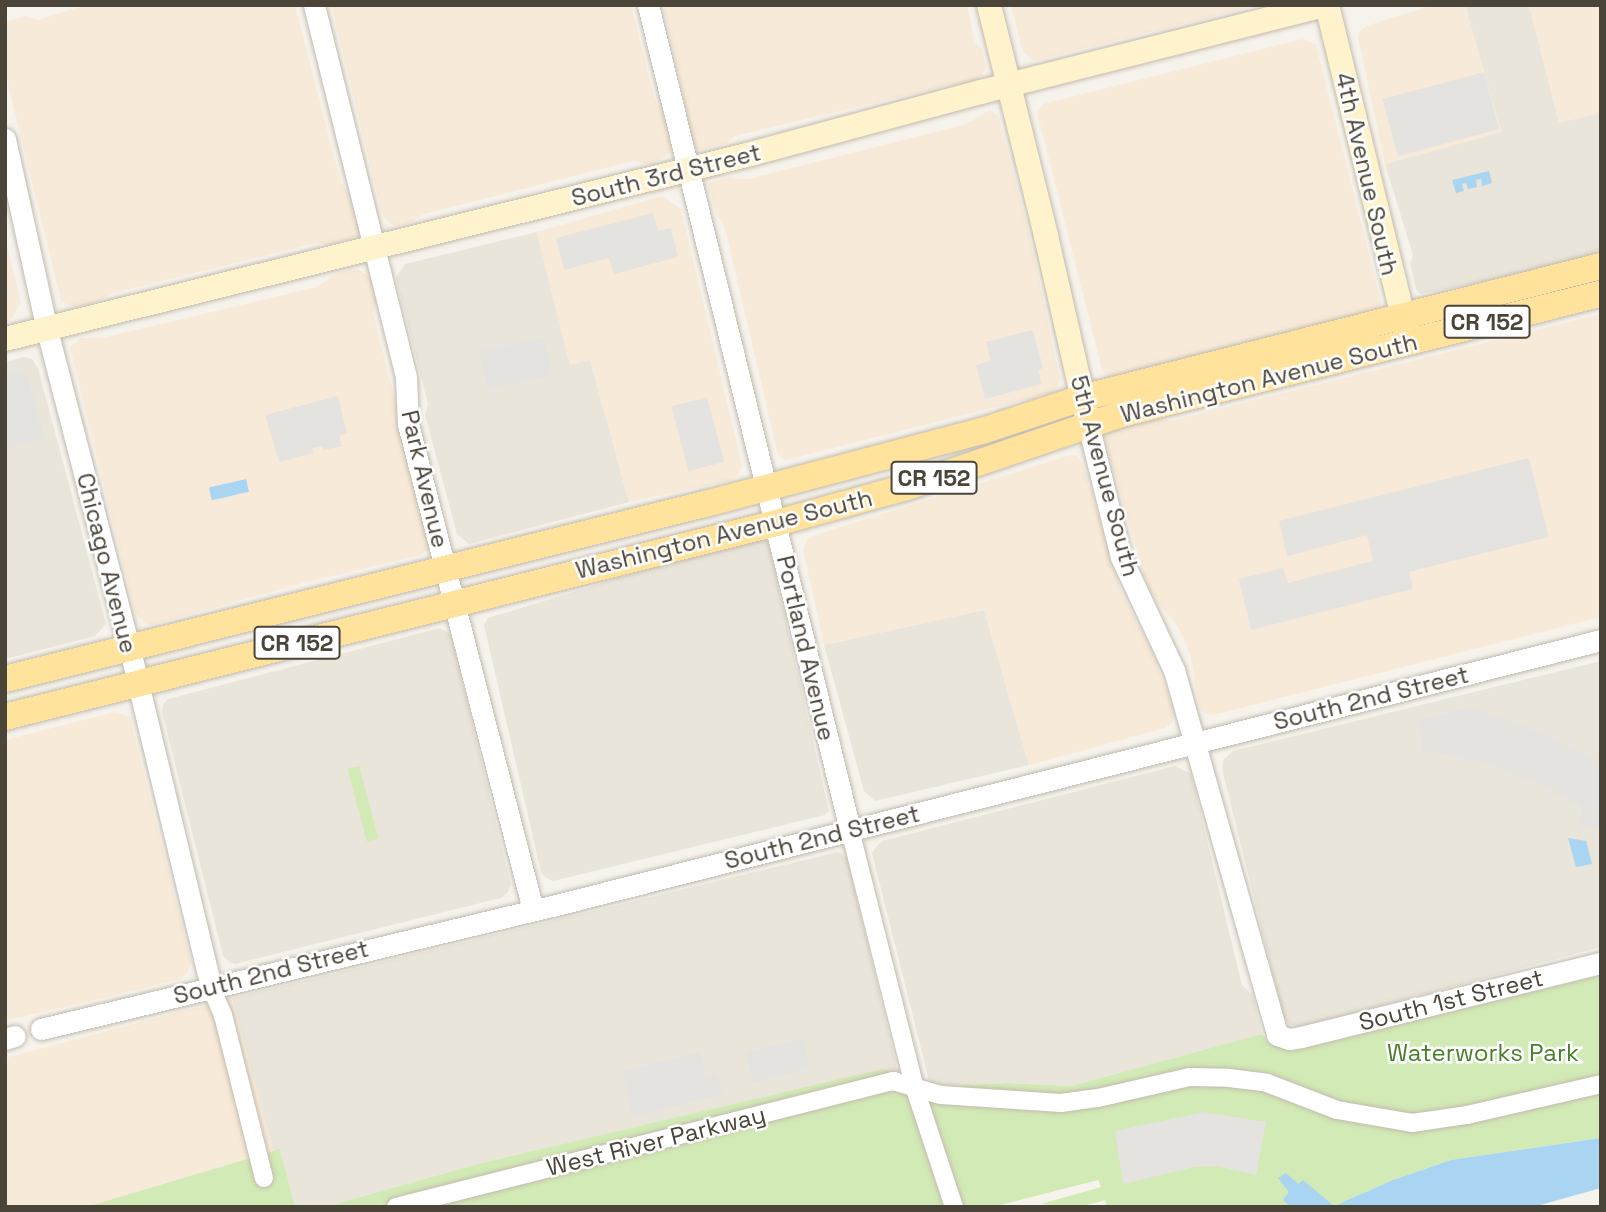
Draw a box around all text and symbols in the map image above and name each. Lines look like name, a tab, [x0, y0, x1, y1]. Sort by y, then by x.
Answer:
street label: 4th Avenue South	[1330, 70, 1404, 278]
street label: South 3rd Street	[568, 138, 764, 212]
road number: CR 152	[1443, 302, 1531, 342]
street label: Washington Avenue South	[1118, 327, 1420, 429]
street label: 5th Avenue South	[1064, 372, 1146, 580]
street label: Park Avenue	[395, 407, 455, 551]
road number: CR 152	[890, 458, 978, 498]
street label: Chicago Avenue	[71, 470, 143, 656]
street label: Washington Avenue South	[573, 483, 875, 585]
street label: Portland Avenue	[771, 552, 841, 744]
road number: CR 152	[253, 624, 341, 663]
street label: South 2nd Street	[1270, 660, 1472, 736]
street label: South 2nd Street	[721, 799, 923, 875]
street label: South 2nd Street	[170, 934, 372, 1010]
street label: South 1st Street	[1356, 963, 1546, 1037]
park label: Waterworks Park	[1387, 1039, 1579, 1067]
street label: West River Parkway	[544, 1100, 768, 1182]

